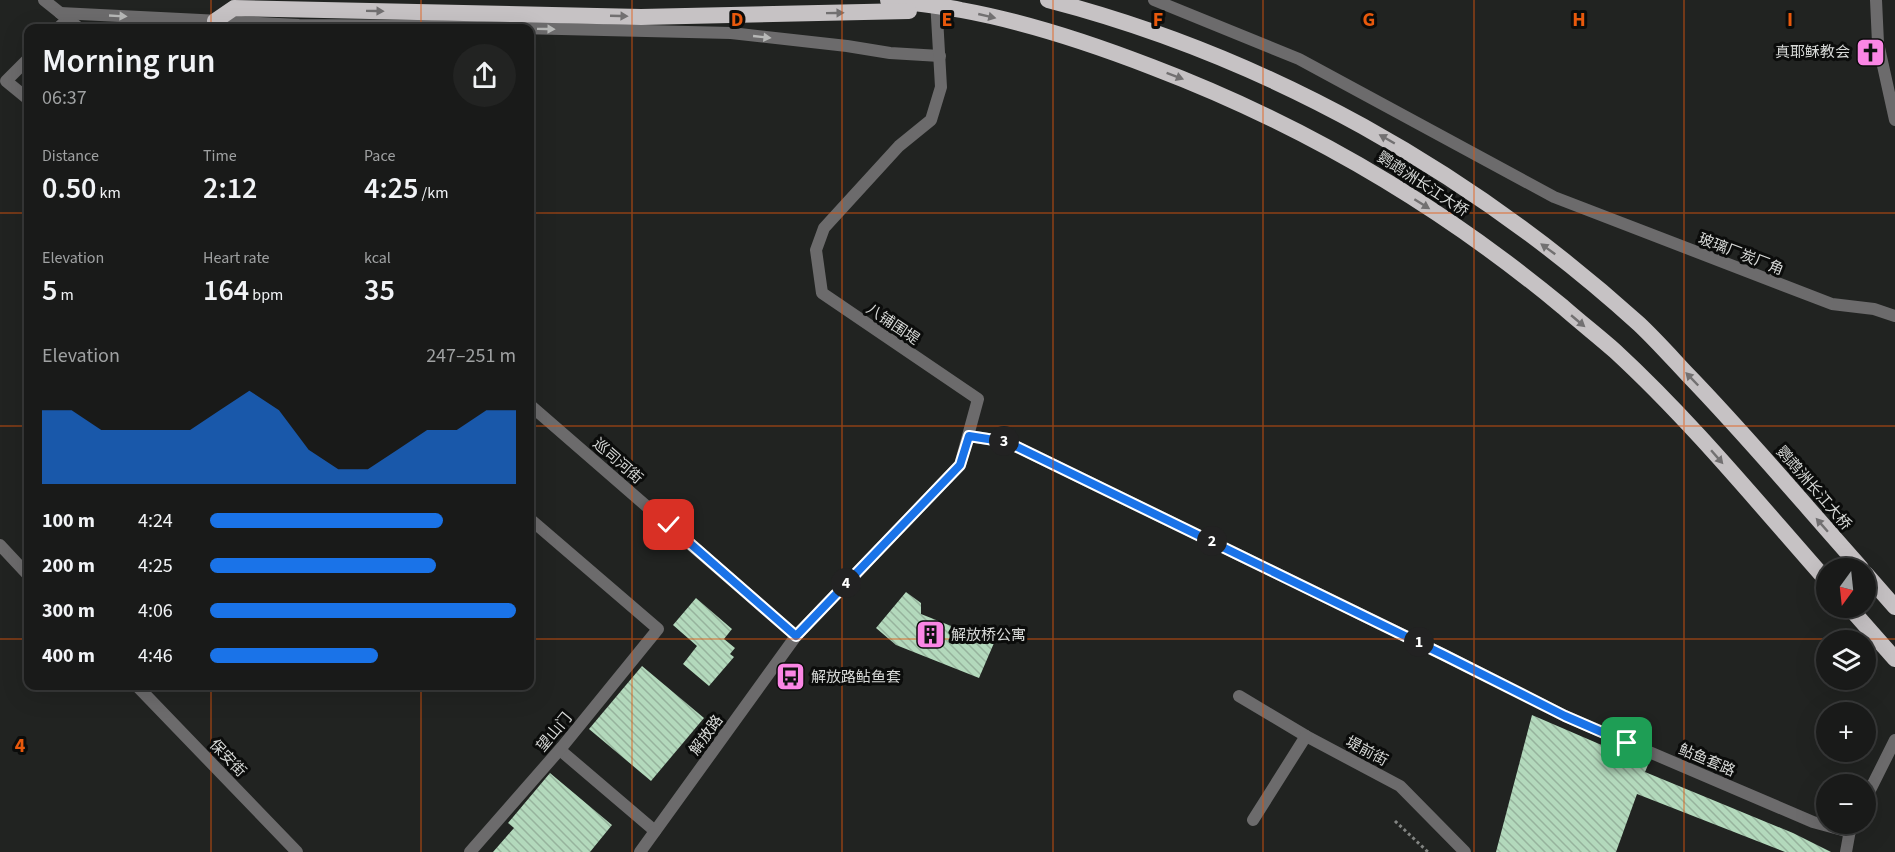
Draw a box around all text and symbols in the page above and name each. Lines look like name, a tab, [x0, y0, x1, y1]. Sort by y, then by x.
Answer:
one-way arrow	[366, 6, 385, 16]
text: D	[731, 6, 743, 34]
text: E	[942, 6, 952, 34]
text: F	[1153, 6, 1163, 34]
text: G	[1363, 6, 1375, 34]
text: H	[1572, 6, 1586, 34]
text: I	[1787, 6, 1793, 34]
one-way arrow	[825, 8, 844, 17]
one-way arrow	[109, 11, 128, 20]
one-way arrow	[609, 12, 628, 21]
one-way arrow	[978, 12, 997, 21]
one-way arrow	[537, 24, 556, 33]
one-way arrow	[753, 32, 772, 42]
church icon: 真耶稣教会	[1855, 36, 1887, 68]
text: Morning run	[42, 38, 216, 85]
place label: 真耶稣教会	[1775, 42, 1850, 63]
button: share	[453, 44, 516, 107]
one-way arrow	[1166, 71, 1184, 81]
text: 06:37	[42, 84, 87, 112]
one-way arrow	[1378, 134, 1395, 144]
text: Distance	[42, 145, 99, 167]
text: Time	[203, 145, 237, 167]
text: Pace	[364, 145, 395, 167]
street label: 鹦鹉洲长江大桥	[1373, 147, 1472, 222]
text: 0.50	[42, 167, 96, 210]
text: 2:12	[203, 167, 257, 210]
text: 4:25	[364, 167, 418, 210]
text: km	[96, 182, 121, 204]
text: /km	[418, 182, 448, 204]
one-way arrow	[1414, 198, 1431, 209]
street label: 玻璃厂炭厂角	[1695, 229, 1787, 280]
one-way arrow	[1540, 243, 1556, 255]
text: Elevation	[42, 247, 104, 269]
text: Heart rate	[203, 247, 270, 269]
text: kcal	[364, 247, 391, 269]
text: 5	[42, 269, 57, 312]
text: 164	[203, 269, 249, 312]
text: 35	[364, 269, 395, 312]
text: m	[57, 284, 74, 306]
text: bpm	[249, 284, 283, 306]
street label: 八铺围堤	[862, 299, 923, 350]
one-way arrow	[1570, 314, 1586, 327]
text: Elevation	[42, 342, 120, 370]
text: 247–251 m	[426, 342, 516, 370]
one-way arrow	[1685, 372, 1699, 387]
pin: 3	[989, 426, 1019, 456]
text: 3	[1000, 430, 1008, 452]
street label: 巡司河街	[588, 434, 647, 489]
street label: 鹦鹉洲长江大桥	[1771, 442, 1856, 535]
one-way arrow	[1710, 449, 1723, 464]
pin	[643, 499, 694, 550]
text: 100 m	[42, 507, 95, 535]
text: 4:24	[138, 507, 173, 535]
icon: check	[652, 508, 685, 541]
one-way arrow	[1815, 517, 1829, 532]
pin: 2	[1197, 526, 1227, 556]
text: 2	[1208, 530, 1216, 552]
text: 200 m	[42, 552, 95, 580]
text: 4:25	[138, 552, 173, 580]
north arrow	[1816, 558, 1876, 618]
map controls	[1816, 558, 1876, 834]
pin: 4	[831, 568, 861, 598]
text: 4	[842, 572, 850, 594]
text: 300 m	[42, 597, 95, 625]
text: 4:06	[138, 597, 173, 625]
building icon: 解放桥公寓	[914, 619, 946, 651]
place label: 解放桥公寓	[951, 625, 1026, 646]
pin: 1	[1404, 627, 1434, 657]
button: layers	[1816, 630, 1876, 690]
text: 1	[1415, 631, 1423, 653]
text: 400 m	[42, 642, 95, 670]
text: 4:46	[138, 642, 173, 670]
bus stop icon: 解放路鲇鱼套	[774, 661, 806, 693]
place label: 解放路鲇鱼套	[811, 667, 901, 688]
button: +	[1816, 702, 1876, 762]
street label: 望山门	[532, 708, 577, 756]
street label: 解放路	[685, 711, 728, 760]
pin	[1601, 717, 1652, 768]
icon: arrive	[1610, 726, 1643, 759]
text: 4	[15, 732, 26, 760]
street label: 堤前街	[1342, 732, 1392, 771]
street label: 保安街	[204, 735, 251, 782]
street label: 鲇鱼套路	[1675, 739, 1739, 782]
button: −	[1816, 774, 1876, 834]

